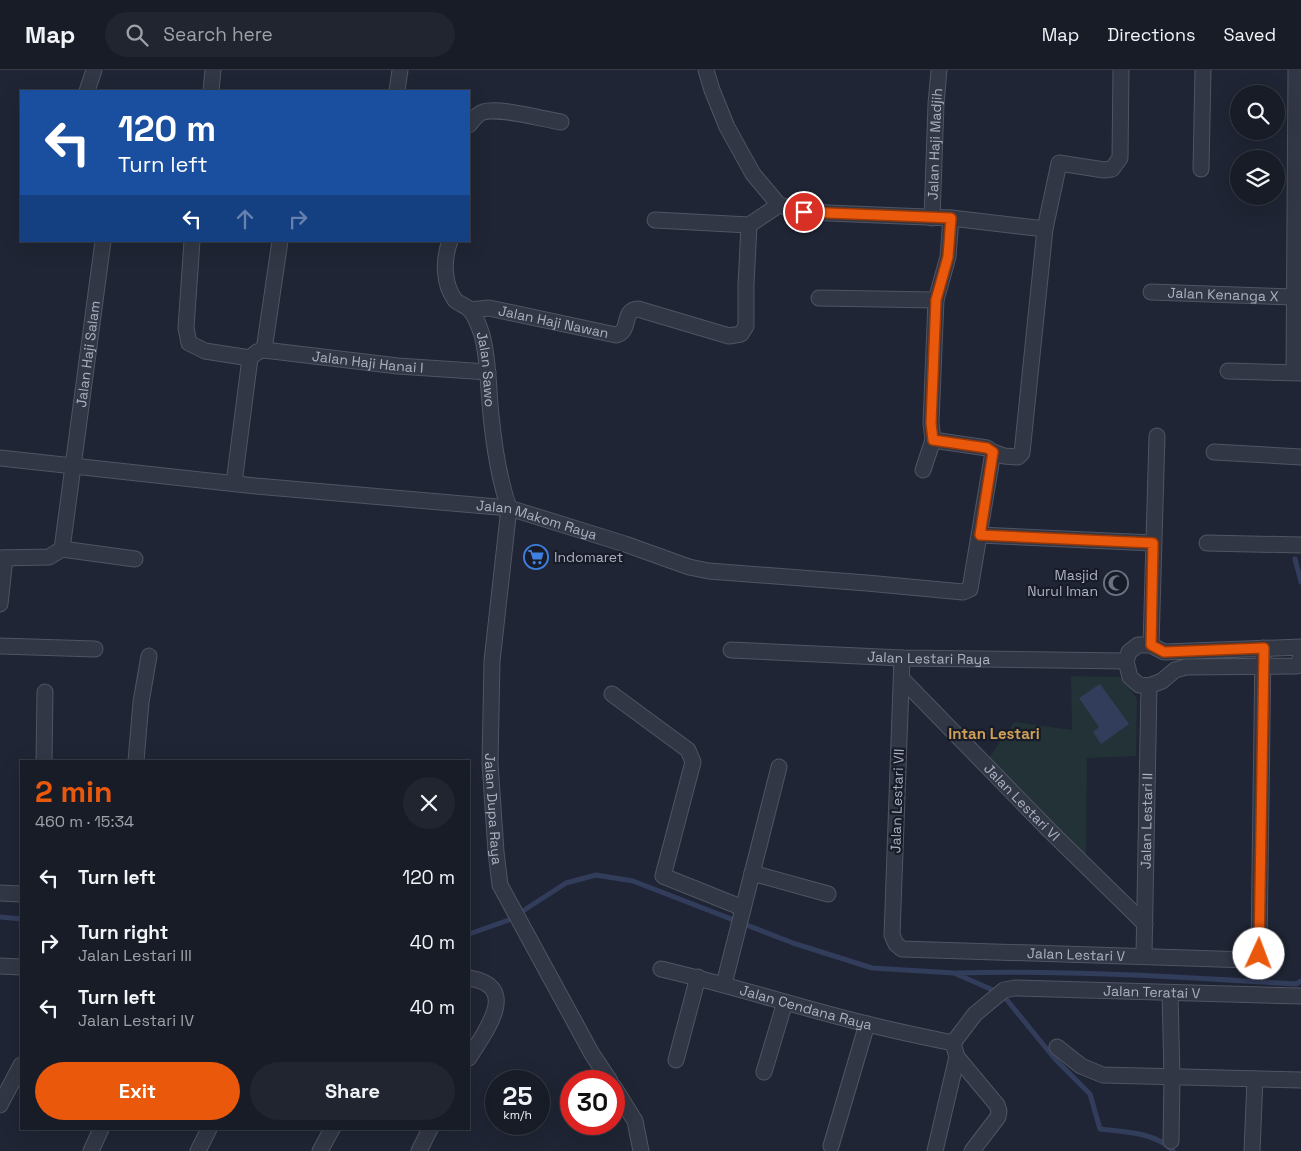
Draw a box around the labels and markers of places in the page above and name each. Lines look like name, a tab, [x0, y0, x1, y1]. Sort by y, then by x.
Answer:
pin	[783, 191, 825, 233]
supermarket icon: Indomaret	[523, 544, 549, 570]
place label: Indomaret	[554, 548, 623, 566]
place label: Masjid Nurul Iman	[1027, 566, 1098, 600]
mosque icon: Masjid Nurul Iman	[1103, 570, 1129, 596]

